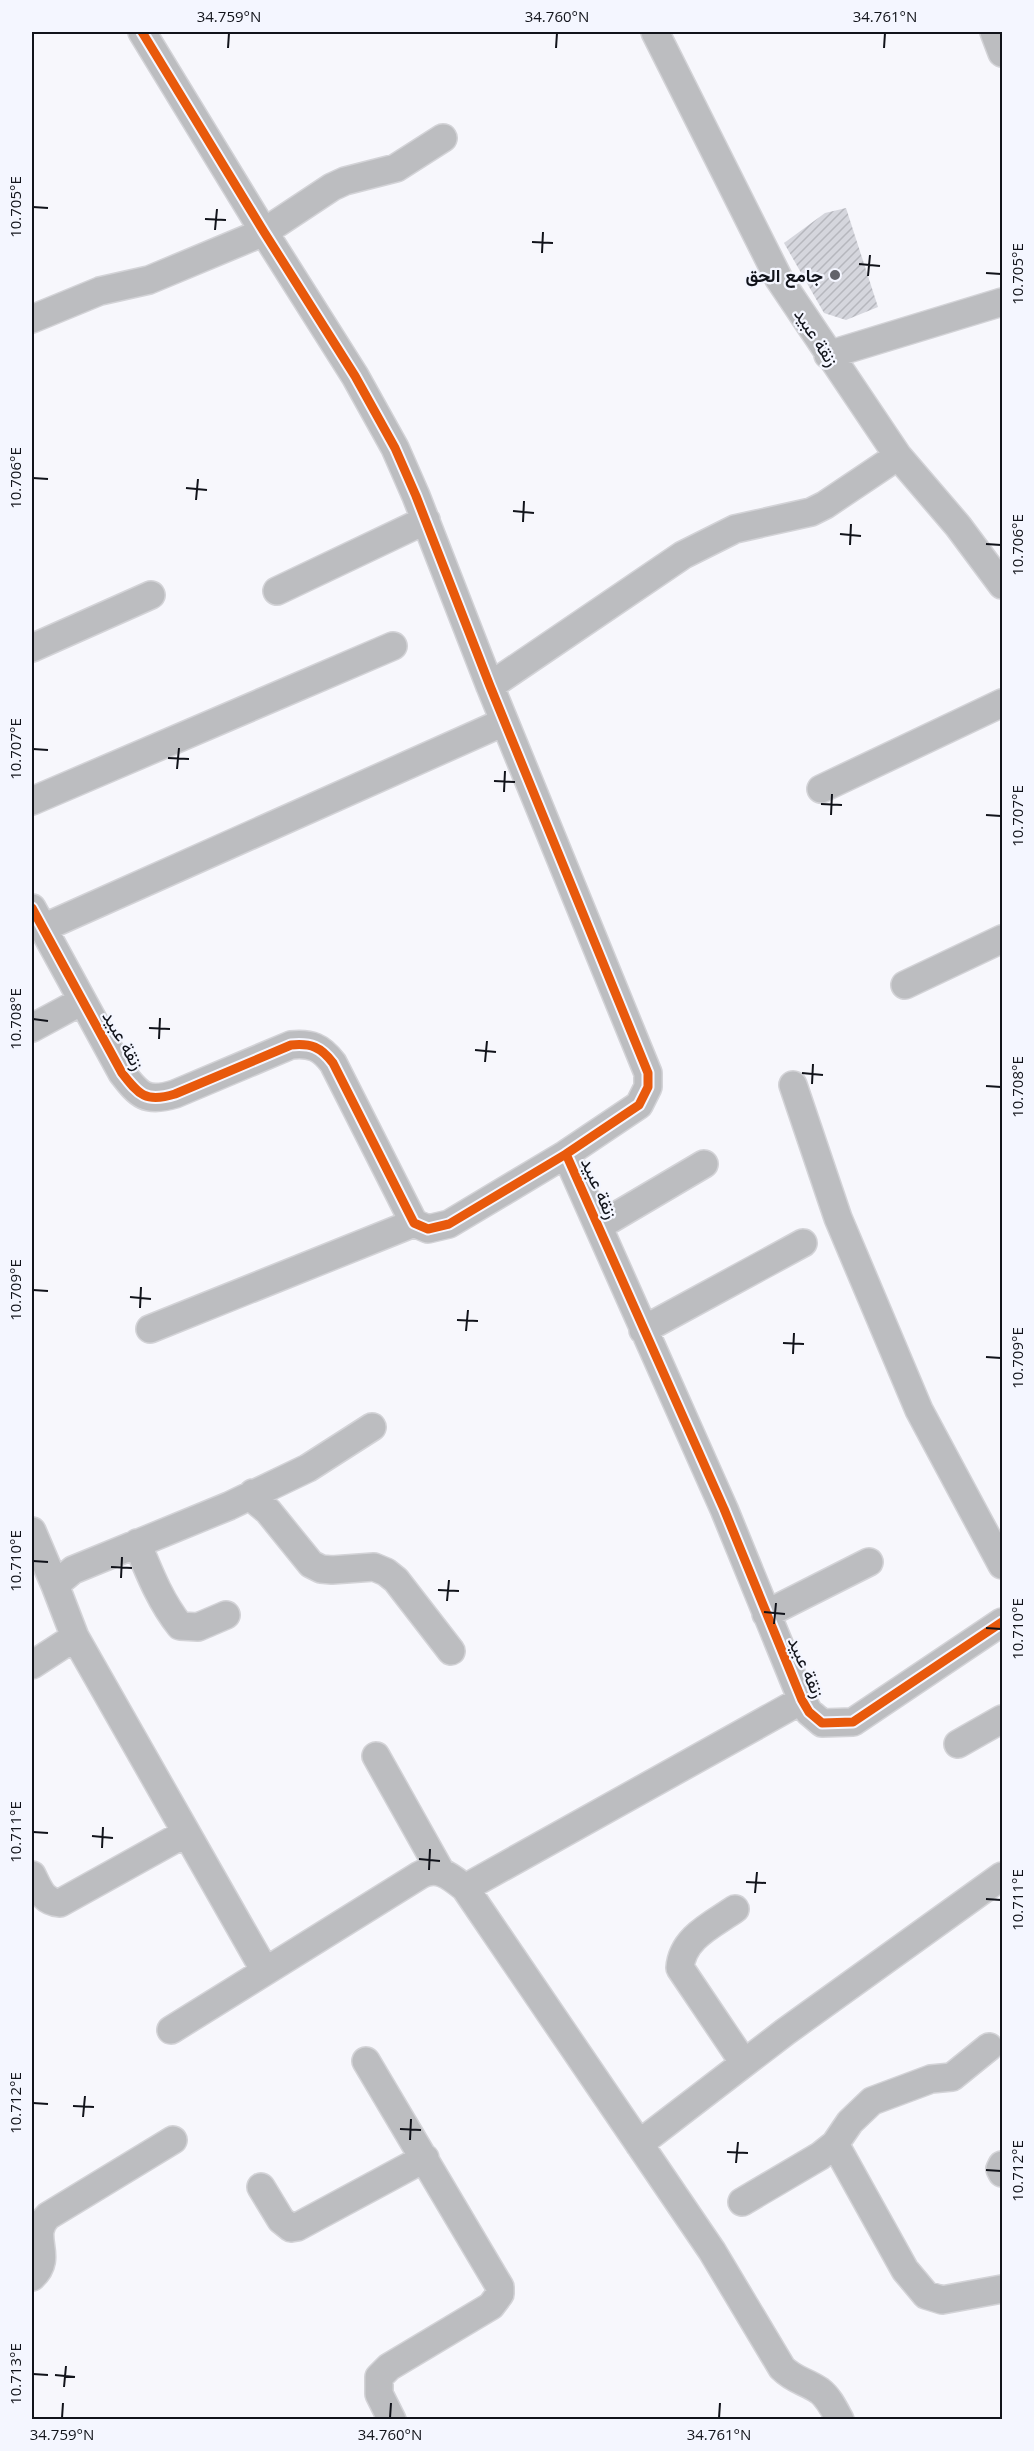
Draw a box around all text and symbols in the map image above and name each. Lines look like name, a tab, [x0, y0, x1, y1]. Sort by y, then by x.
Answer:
text: 34.759°N	[197, 6, 261, 26]
text: 34.760°N	[525, 6, 589, 26]
text: 34.761°N	[853, 6, 917, 26]
text: 10.705°E	[5, 176, 25, 238]
text: 10.705°E	[1007, 243, 1027, 305]
place label: جامع الحق	[745, 263, 823, 288]
marker: جامع الحق	[828, 268, 842, 282]
street label: زنقة عبيد	[789, 303, 845, 371]
text: 10.706°E	[5, 447, 25, 509]
text: 10.706°E	[1007, 514, 1027, 576]
text: 10.707°E	[5, 718, 25, 780]
text: 10.707°E	[1007, 785, 1027, 847]
text: 10.708°E	[5, 988, 25, 1050]
street label: زنقة عبيد	[97, 1006, 151, 1074]
text: 10.708°E	[1007, 1056, 1027, 1118]
street label: زنقة عبيد	[576, 1154, 624, 1222]
text: 10.709°E	[5, 1259, 25, 1321]
text: 10.709°E	[1007, 1327, 1027, 1389]
text: 10.710°E	[5, 1530, 25, 1592]
text: 10.710°E	[1007, 1598, 1027, 1660]
street label: زنقة عبيد	[783, 1633, 831, 1701]
text: 10.711°E	[5, 1801, 25, 1863]
text: 10.711°E	[1007, 1869, 1027, 1931]
text: 10.712°E	[5, 2072, 25, 2134]
text: 10.712°E	[1007, 2140, 1027, 2202]
text: 10.713°E	[5, 2343, 25, 2405]
text: 34.759°N	[30, 2424, 94, 2444]
text: 34.760°N	[358, 2424, 422, 2444]
text: 34.761°N	[687, 2424, 751, 2444]

